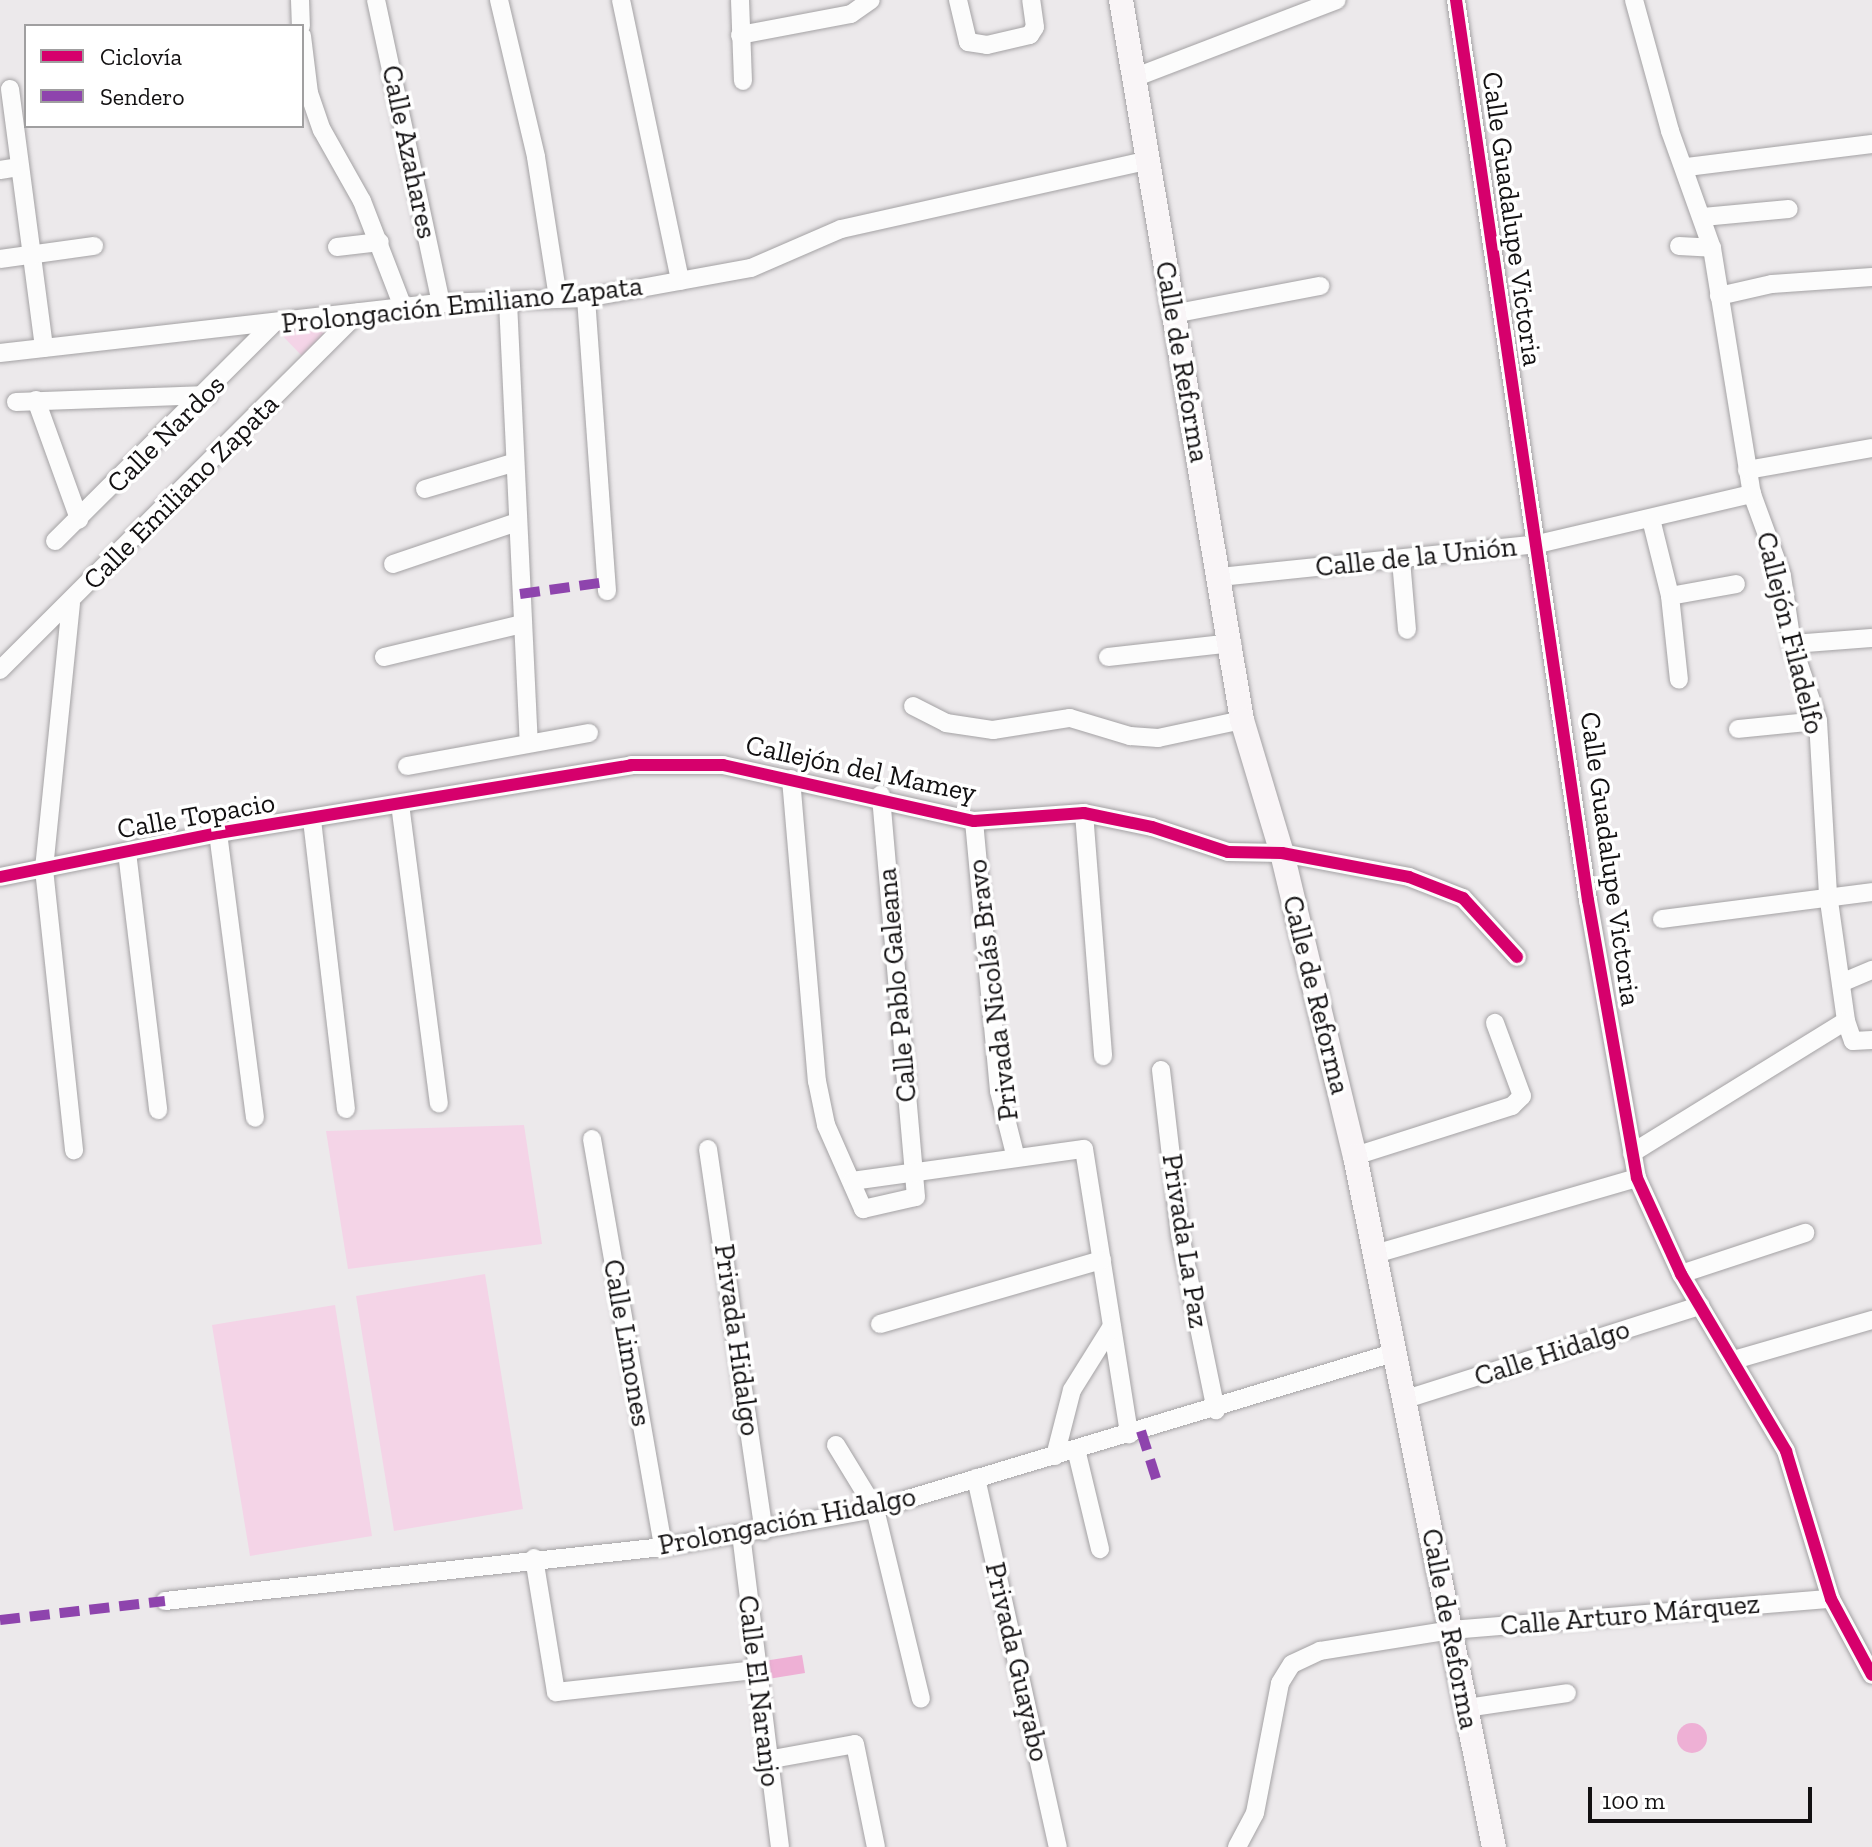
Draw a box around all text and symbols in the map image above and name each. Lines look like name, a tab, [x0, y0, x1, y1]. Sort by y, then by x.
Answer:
legend	[24, 24, 304, 128]
text: Ciclovía	[100, 42, 182, 71]
street label: Calle Azahares	[374, 62, 444, 242]
street label: Calle Guadalupe Victoria	[1475, 69, 1549, 369]
text: Sendero	[100, 82, 185, 111]
street label: Calle de Reforma	[1148, 259, 1216, 465]
street label: Prolongación Emiliano Zapata	[280, 269, 644, 341]
street label: Calle Nardos	[100, 368, 232, 500]
street label: Calle Emiliano Zapata	[76, 387, 286, 597]
street label: Callejón Filadelfo	[1749, 529, 1831, 737]
street label: Calle de la Unión	[1314, 530, 1518, 584]
street label: Calle Guadalupe Victoria	[1573, 709, 1647, 1009]
street label: Callejón del Mamey	[743, 728, 979, 810]
street label: Calle Topacio	[114, 786, 278, 846]
street label: Privada Nicolás Bravo	[960, 857, 1026, 1123]
street label: Calle Pablo Galeana	[870, 866, 924, 1104]
street label: Calle de Reforma	[1275, 892, 1357, 1098]
street label: Privada La Paz	[1155, 1152, 1215, 1330]
street label: Privada Hidalgo	[707, 1242, 767, 1438]
street label: Calle Limones	[596, 1257, 658, 1429]
street label: Calle Hidalgo	[1470, 1312, 1634, 1394]
street label: Prolongación Hidalgo	[655, 1480, 919, 1562]
street label: Calle de Reforma	[1414, 1526, 1486, 1732]
street label: Privada Guayabo	[978, 1559, 1056, 1765]
street label: Calle Arturo Márquez	[1499, 1587, 1761, 1643]
street label: Calle El Naranjo	[731, 1593, 787, 1789]
scale bar	[1592, 1771, 1816, 1821]
text: 100 m	[1602, 1786, 1665, 1815]

